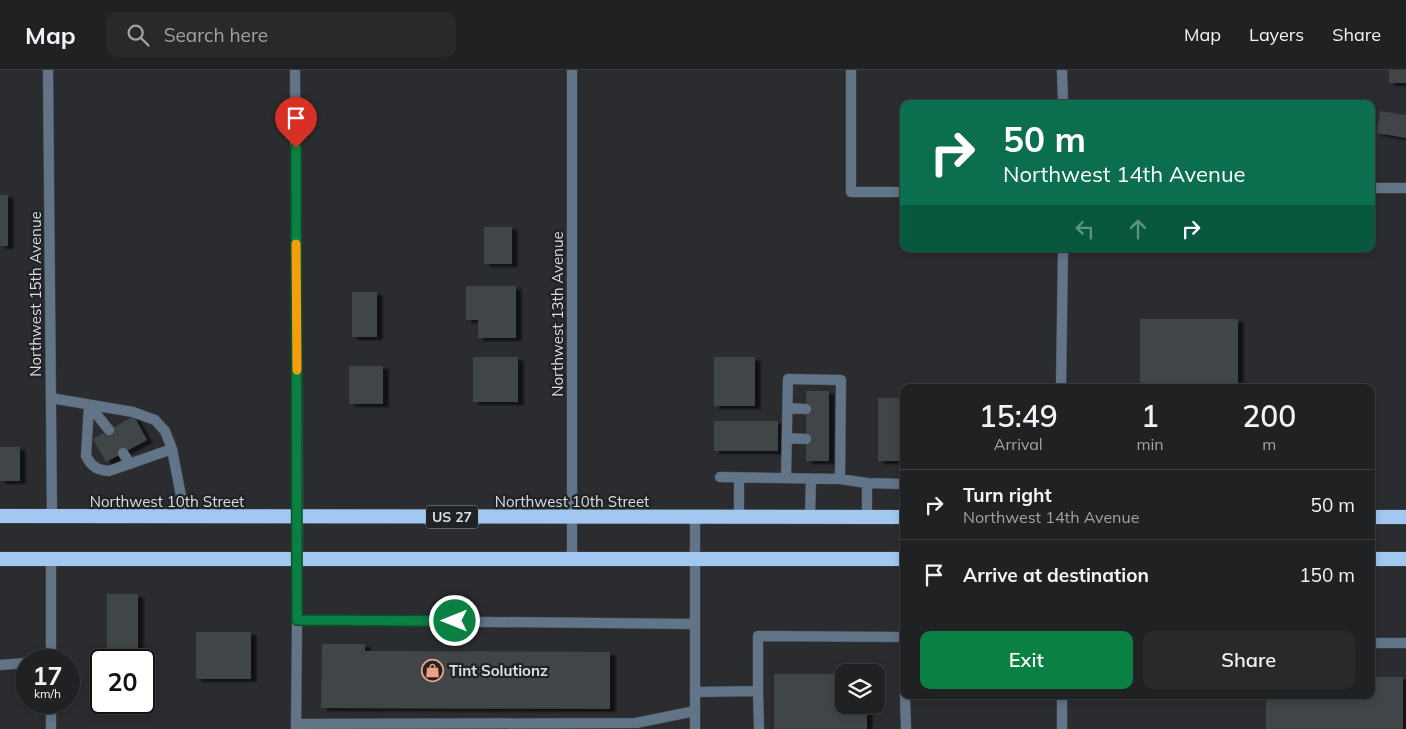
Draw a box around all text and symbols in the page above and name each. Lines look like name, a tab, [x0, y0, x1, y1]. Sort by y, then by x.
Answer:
search box	[106, 12, 456, 57]
text: Map	[25, 20, 76, 50]
icon: search	[124, 21, 152, 49]
text: Search here	[164, 23, 268, 47]
text: Map	[1184, 23, 1221, 46]
text: Layers	[1249, 23, 1304, 46]
text: Share	[1332, 23, 1381, 46]
pin	[275, 97, 317, 148]
icon: arrive	[282, 104, 310, 132]
text: 50 m	[1003, 117, 1086, 161]
icon: right	[920, 120, 985, 185]
text: Northwest 14th Avenue	[1003, 160, 1246, 188]
street label: Northwest 15th Avenue	[26, 211, 45, 377]
icon: left	[1071, 215, 1099, 243]
icon: ahead	[1124, 215, 1152, 243]
icon: right	[1177, 215, 1205, 243]
street label: Northwest 13th Avenue	[548, 231, 567, 397]
text: 15:49	[979, 397, 1058, 435]
text: 1	[1141, 397, 1159, 435]
text: 200	[1242, 397, 1296, 435]
text: Arrival	[994, 434, 1043, 454]
text: min	[1136, 434, 1164, 454]
text: m	[1262, 434, 1276, 454]
text: Turn right	[963, 483, 1052, 507]
icon: right	[920, 491, 948, 519]
street label: Northwest 10th Street	[90, 492, 244, 511]
street label: Northwest 10th Street	[495, 492, 649, 511]
text: 50 m	[1311, 493, 1355, 517]
road number: US 27	[426, 506, 478, 528]
text: Northwest 14th Avenue	[963, 507, 1139, 527]
icon: arrive	[920, 561, 948, 589]
text: Arrive at destination	[963, 563, 1149, 587]
text: 150 m	[1299, 563, 1355, 587]
position arrow	[428, 594, 480, 646]
button: Exit	[920, 631, 1133, 689]
button: Share	[1143, 631, 1355, 689]
speed limit sign: 20	[90, 649, 155, 714]
shop icon: Tint Solutionz	[421, 658, 445, 682]
text: 17	[32, 660, 63, 691]
place label: Tint Solutionz	[449, 661, 548, 680]
map controls	[835, 664, 885, 714]
button: layers	[835, 664, 885, 714]
text: km/h	[34, 686, 61, 701]

